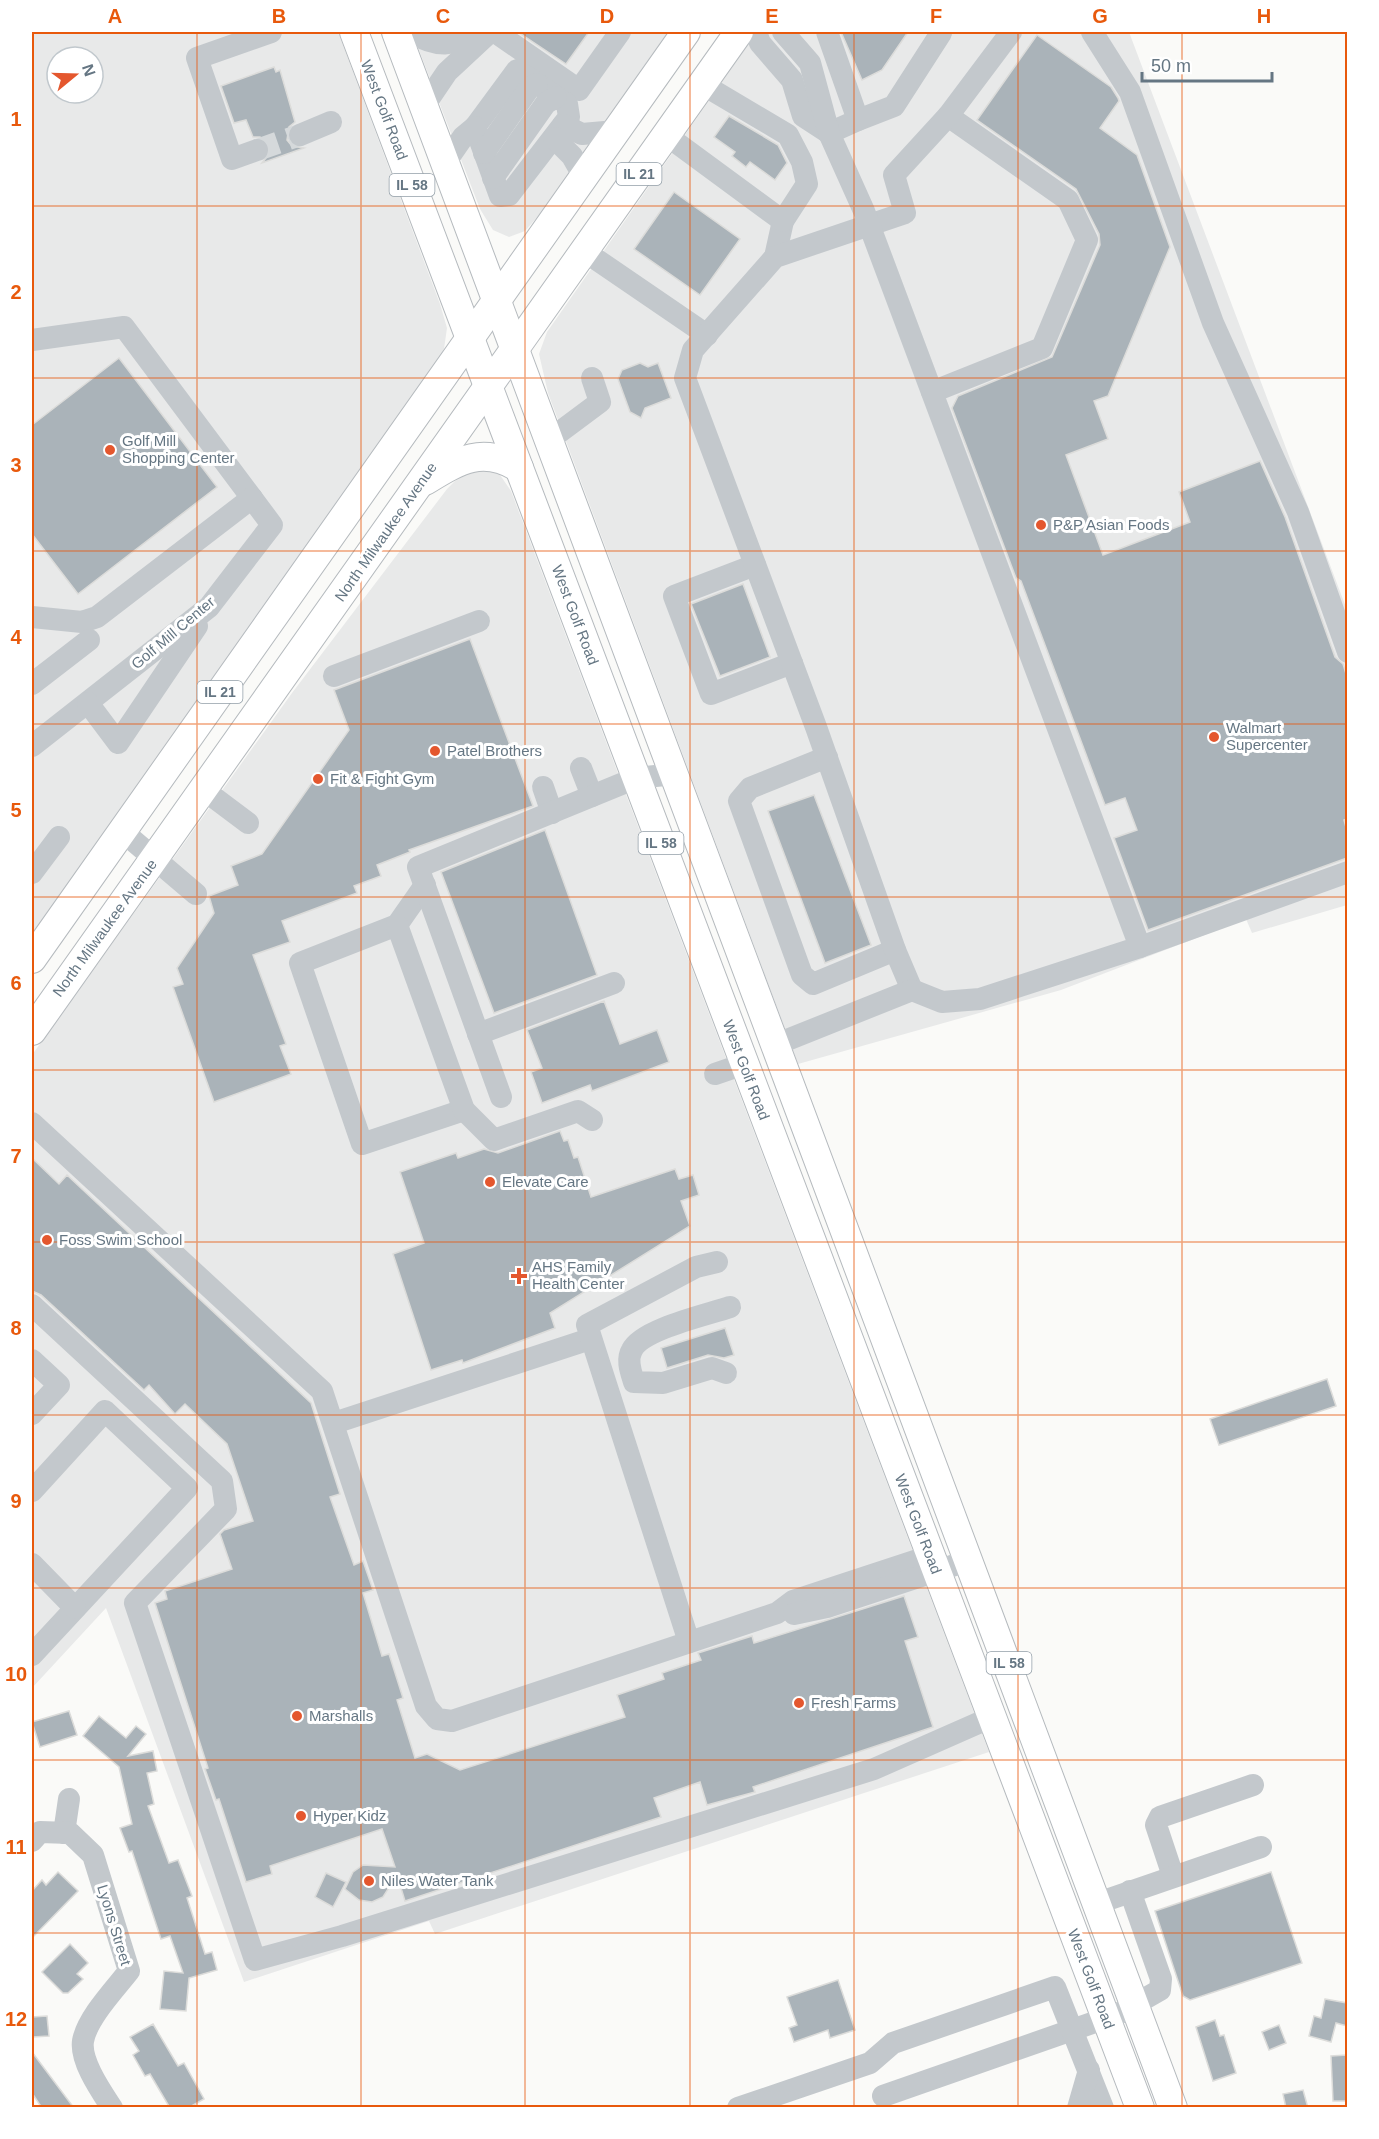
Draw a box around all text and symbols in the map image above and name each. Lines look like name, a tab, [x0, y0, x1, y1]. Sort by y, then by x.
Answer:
text: A	[108, 5, 122, 27]
text: B	[272, 5, 286, 27]
text: C	[436, 5, 450, 27]
text: D	[600, 5, 614, 27]
text: E	[765, 5, 779, 27]
text: F	[930, 5, 942, 27]
text: G	[1092, 5, 1108, 27]
text: H	[1257, 5, 1271, 27]
north arrow	[45, 45, 105, 105]
scale bar	[1142, 45, 1272, 83]
text: 50 m	[1151, 56, 1191, 76]
street label: West Golf Road	[358, 57, 411, 162]
text: N	[79, 62, 99, 79]
text: 1	[10, 108, 22, 130]
road number: IL 21	[616, 163, 662, 185]
road number: IL 58	[390, 174, 434, 196]
text: 2	[10, 281, 22, 303]
place label: Golf Mill Shopping Center	[122, 432, 235, 466]
marker: Golf Mill Shopping Center	[103, 443, 117, 457]
text: 3	[10, 454, 22, 476]
street label: North Milwaukee Avenue	[331, 459, 440, 604]
place label: P&P Asian Foods	[1053, 516, 1169, 533]
marker: P&P Asian Foods	[1034, 518, 1048, 532]
street label: West Golf Road	[549, 562, 602, 667]
street label: Golf Mill Center	[128, 593, 218, 672]
text: 4	[10, 626, 22, 648]
road number: IL 21	[198, 681, 242, 703]
place label: Walmart Supercenter	[1226, 719, 1308, 753]
marker: Walmart Supercenter	[1207, 730, 1221, 744]
place label: Patel Brothers	[447, 742, 542, 759]
marker: Patel Brothers	[428, 744, 442, 758]
place label: Fit & Fight Gym	[330, 770, 434, 787]
marker: Fit & Fight Gym	[311, 772, 325, 786]
text: 5	[10, 799, 22, 821]
road number: IL 58	[638, 832, 684, 854]
street label: North Milwaukee Avenue	[49, 856, 160, 1000]
text: 6	[10, 972, 22, 994]
street label: West Golf Road	[720, 1017, 773, 1122]
text: 7	[10, 1145, 22, 1167]
place label: Elevate Care	[502, 1173, 589, 1190]
marker: Elevate Care	[483, 1175, 497, 1189]
place label: Foss Swim School	[59, 1231, 182, 1248]
marker: Foss Swim School	[40, 1233, 54, 1247]
place label: AHS Family Health Center	[532, 1258, 625, 1292]
marker: AHS Family Health Center	[510, 1267, 528, 1285]
text: 8	[10, 1317, 22, 1339]
street label: West Golf Road	[892, 1471, 945, 1576]
text: 9	[10, 1490, 22, 1512]
road number: IL 58	[986, 1652, 1032, 1674]
text: 10	[5, 1663, 27, 1685]
place label: Fresh Farms	[811, 1694, 896, 1711]
marker: Fresh Farms	[792, 1696, 806, 1710]
place label: Marshalls	[309, 1707, 373, 1724]
marker: Marshalls	[290, 1709, 304, 1723]
place label: Hyper Kidz	[313, 1807, 386, 1824]
marker: Hyper Kidz	[294, 1809, 308, 1823]
text: 11	[5, 1836, 27, 1858]
place label: Niles Water Tank	[381, 1872, 494, 1889]
marker: Niles Water Tank	[362, 1874, 376, 1888]
street label: Lyons Street	[94, 1882, 135, 1968]
street label: West Golf Road	[1065, 1926, 1118, 2031]
text: 12	[5, 2008, 27, 2030]

